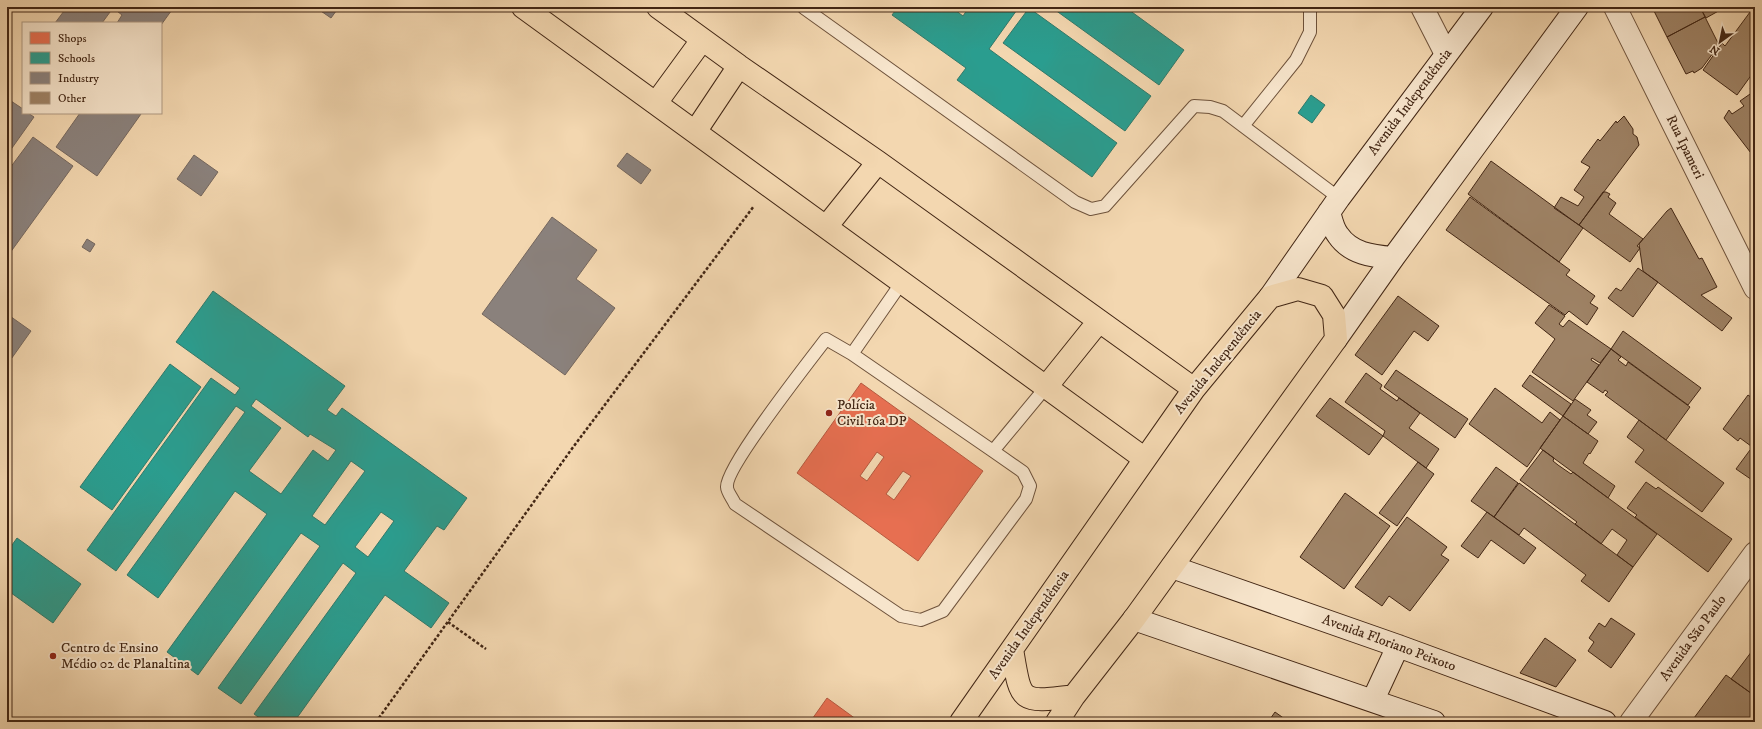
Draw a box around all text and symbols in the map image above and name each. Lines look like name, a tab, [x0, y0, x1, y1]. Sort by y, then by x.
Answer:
legend	[22, 22, 162, 114]
north arrow	[1700, 22, 1740, 62]
text: Shops	[58, 31, 86, 46]
text: N	[1707, 41, 1723, 58]
street label: Avenida Independência	[1364, 45, 1456, 159]
text: Schools	[58, 51, 95, 66]
text: Industry	[58, 71, 99, 86]
text: Other	[58, 91, 87, 106]
street label: Rua Ipameri	[1662, 112, 1708, 182]
street label: Avenida Independência	[1170, 306, 1266, 418]
place label: Polícia Civil 16a DP	[837, 396, 907, 430]
marker: Polícia Civil 16a DP	[824, 408, 834, 418]
street label: Avenida Independência	[985, 567, 1073, 683]
street label: Avenida São Paulo	[1656, 591, 1730, 685]
street label: Avenida Floriano Peixoto	[1320, 610, 1459, 676]
place label: Centro de Ensino Médio 02 de Planaltina	[61, 639, 190, 673]
marker: Centro de Ensino Médio 02 de Planaltina	[48, 651, 58, 661]

